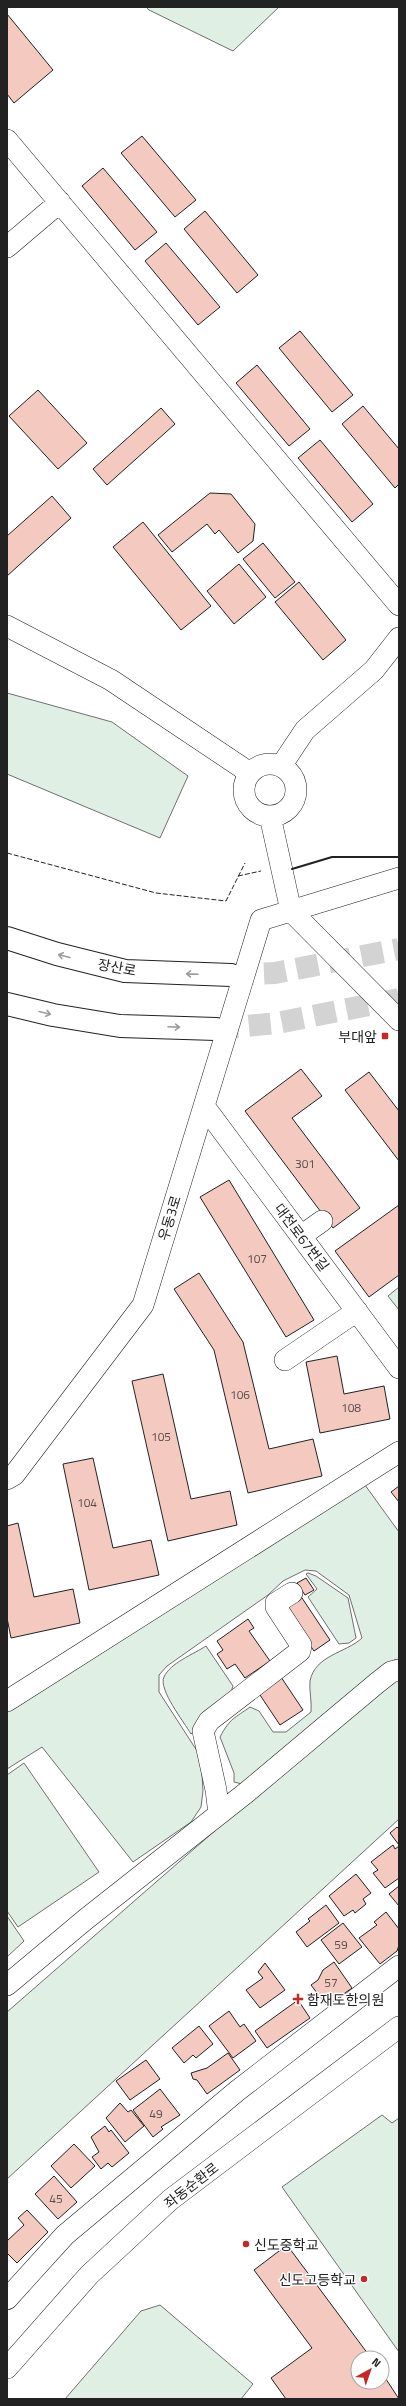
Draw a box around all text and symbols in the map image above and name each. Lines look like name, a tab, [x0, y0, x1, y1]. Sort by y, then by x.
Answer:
one-way arrow	[58, 952, 71, 960]
street label: 장산로	[96, 953, 138, 981]
one-way arrow	[186, 970, 199, 977]
one-way arrow	[38, 1009, 51, 1017]
one-way arrow	[167, 1024, 180, 1031]
place label: 부대앞	[338, 1026, 377, 1047]
marker: 부대앞	[380, 1031, 390, 1041]
house number: 301	[295, 1154, 315, 1173]
street label: 우동3로	[152, 1193, 186, 1243]
street label: 대천로67번길	[270, 1199, 334, 1275]
house number: 107	[247, 1249, 267, 1268]
house number: 106	[230, 1385, 250, 1404]
house number: 108	[341, 1398, 361, 1417]
house number: 105	[151, 1427, 171, 1446]
house number: 104	[77, 1493, 97, 1512]
house number: 59	[334, 1935, 348, 1954]
house number: 57	[324, 1973, 338, 1992]
place label: 함재도한의원	[307, 1989, 384, 2010]
marker: 함재도한의원	[292, 1993, 304, 2005]
house number: 49	[149, 2104, 163, 2123]
street label: 좌동순환로	[159, 2157, 223, 2213]
house number: 45	[49, 2189, 63, 2208]
place label: 신도중학교	[254, 2234, 319, 2255]
marker: 신도중학교	[241, 2239, 251, 2249]
place label: 신도고등학교	[279, 2269, 356, 2290]
marker: 신도고등학교	[359, 2274, 369, 2284]
north arrow	[350, 2350, 390, 2390]
text: N	[368, 2354, 384, 2371]

